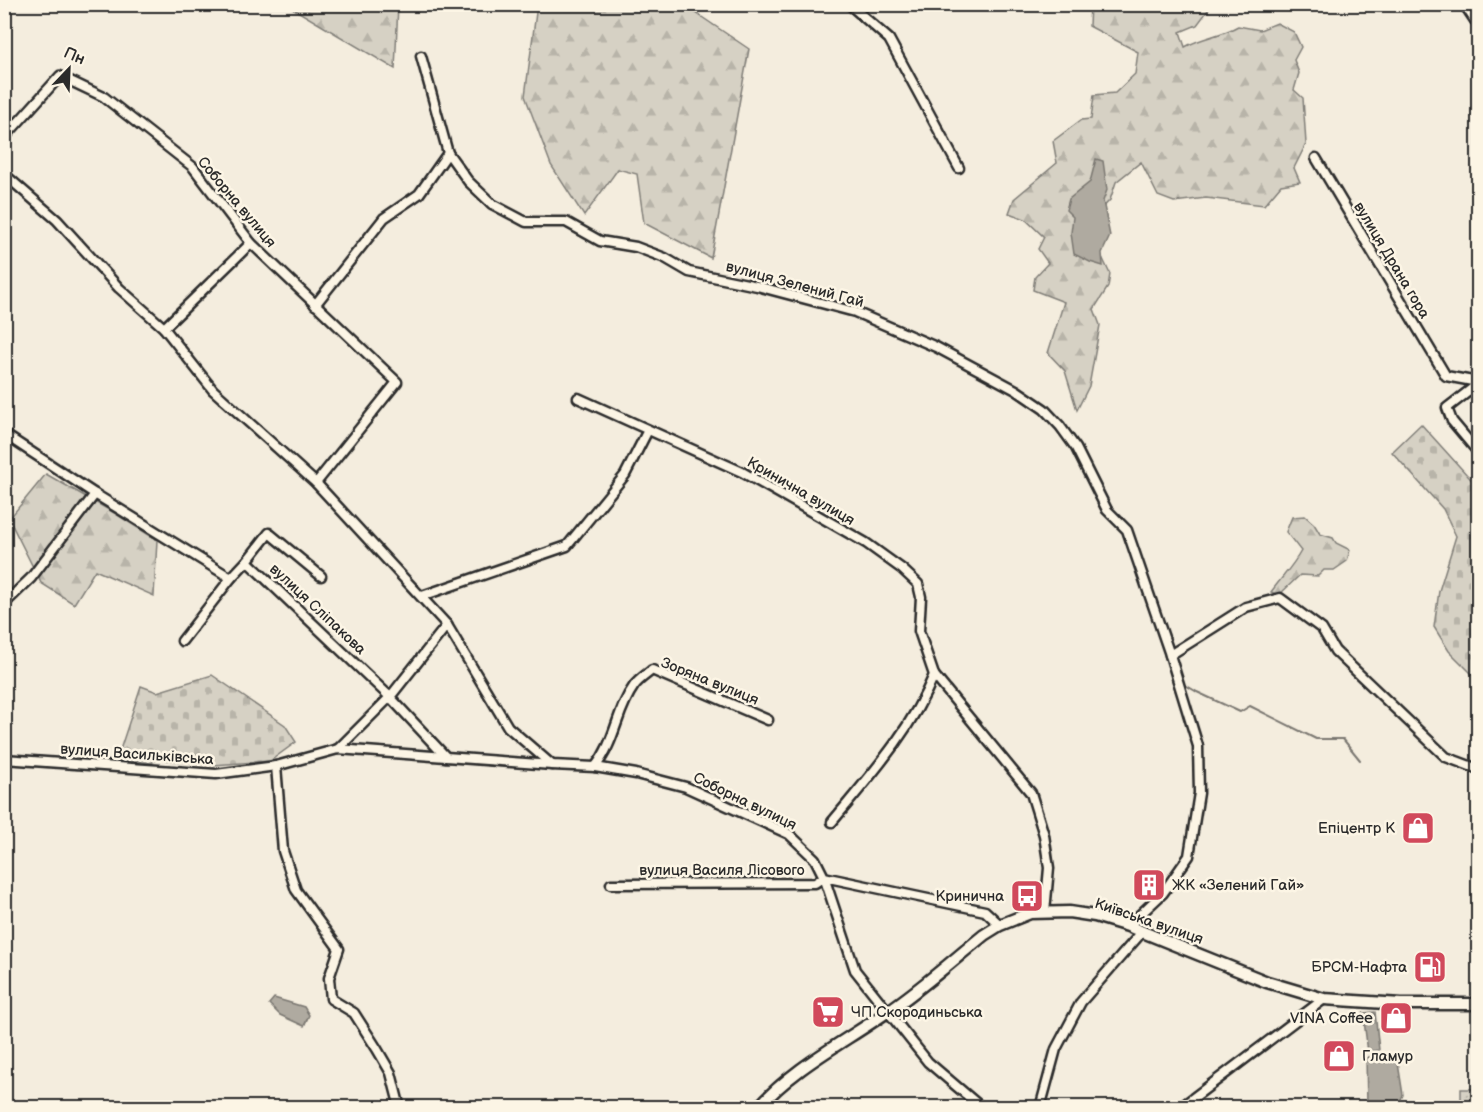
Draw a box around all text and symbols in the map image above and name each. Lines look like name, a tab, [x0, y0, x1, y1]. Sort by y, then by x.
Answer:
north arrow	[39, 39, 99, 99]
text: Пн	[61, 44, 88, 69]
street label: Соборна вулиця	[193, 153, 280, 252]
street label: вулиця Драна гора	[1349, 198, 1434, 322]
street label: вулиця Зелений Гай	[724, 257, 866, 312]
street label: Кринична вулиця	[743, 453, 858, 530]
street label: вулиця Сліпакова	[265, 560, 370, 659]
street label: Зоряна вулиця	[658, 653, 761, 710]
street label: вулиця Васильківська	[60, 740, 214, 769]
street label: Соборна вулиця	[690, 768, 800, 835]
shop icon: Епіцентр К	[1400, 810, 1436, 846]
place label: Епіцентр К	[1318, 819, 1395, 838]
street label: вулиця Василя Лісового	[639, 861, 805, 880]
building icon: ЖК «Зелений Гай»	[1131, 867, 1167, 903]
place label: ЖК «Зелений Гай»	[1172, 876, 1304, 895]
bus stop icon: Кринична	[1009, 878, 1045, 914]
place label: Кринична	[936, 887, 1004, 906]
street label: Київська вулиця	[1092, 894, 1206, 949]
fuel station icon: БРСМ-Нафта	[1412, 949, 1448, 985]
place label: БРСМ-Нафта	[1311, 958, 1407, 977]
supermarket icon: ЧП Скородиньська	[810, 994, 846, 1030]
shop icon: VINA Coffee	[1378, 1000, 1414, 1036]
place label: ЧП Скородиньська	[851, 1003, 983, 1022]
place label: VINA Coffee	[1290, 1009, 1373, 1028]
shop icon: Гламур	[1321, 1038, 1357, 1074]
place label: Гламур	[1362, 1047, 1413, 1066]

